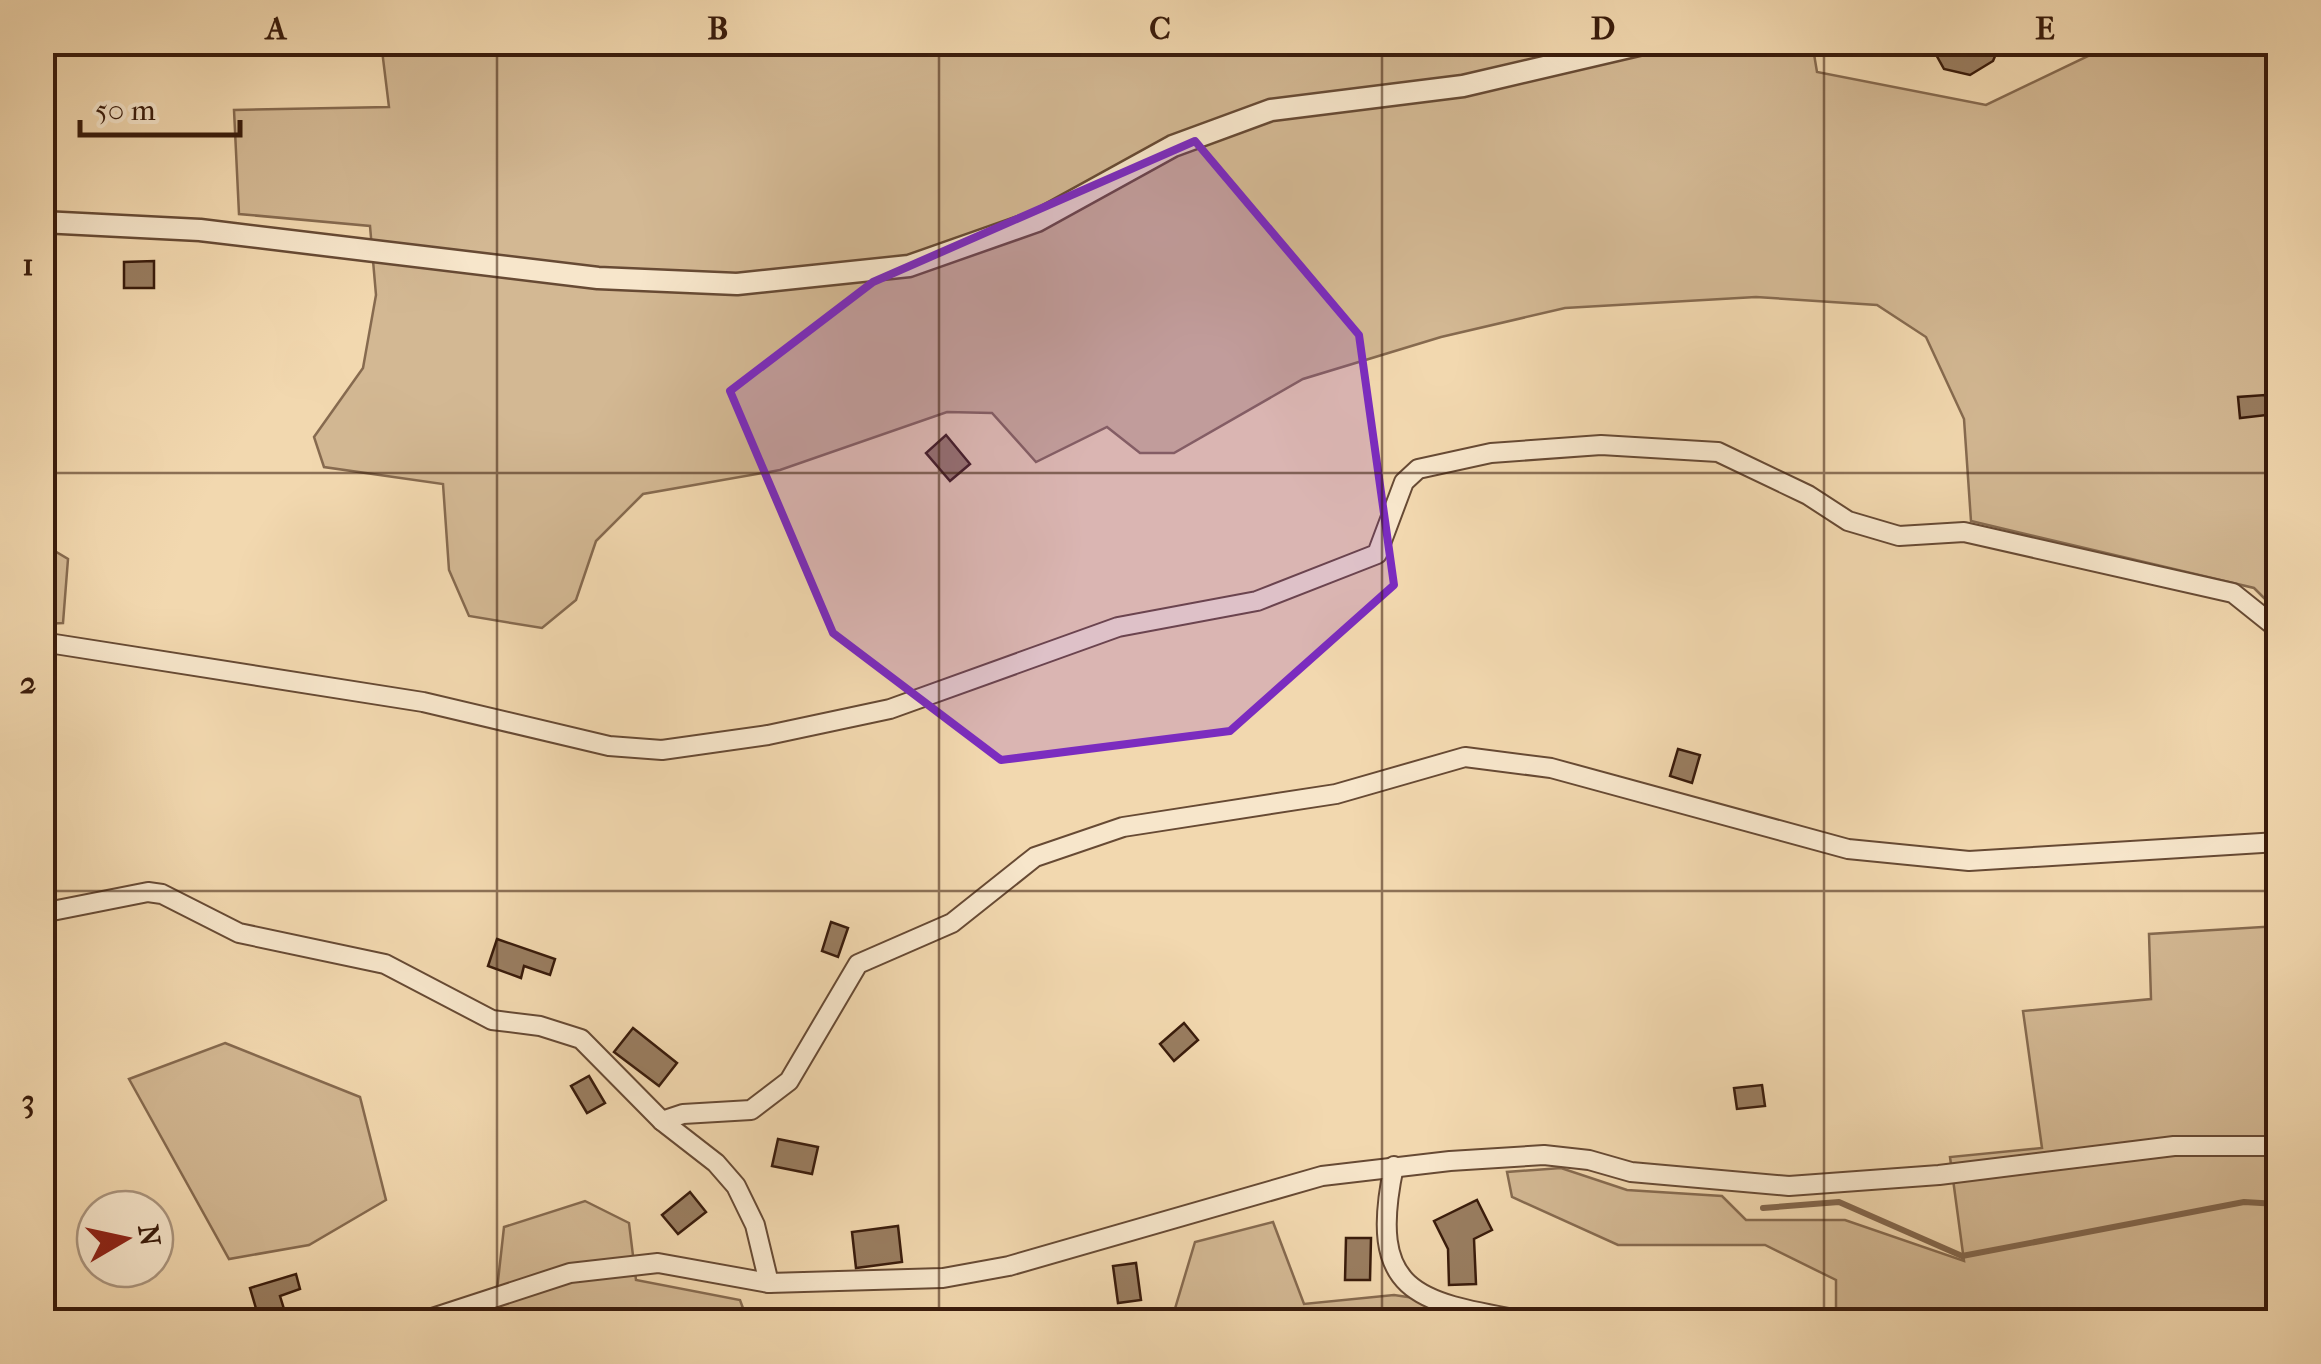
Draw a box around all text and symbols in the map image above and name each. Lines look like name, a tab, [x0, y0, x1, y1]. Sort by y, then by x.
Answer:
text: A	[264, 10, 288, 47]
text: B	[708, 10, 728, 47]
text: C	[1149, 10, 1171, 47]
text: D	[1591, 10, 1615, 47]
text: E	[2035, 10, 2055, 47]
scale bar	[80, 75, 240, 137]
text: 50 m	[95, 93, 156, 128]
text: 1	[22, 246, 34, 283]
text: 2	[20, 664, 36, 701]
text: 3	[21, 1082, 35, 1119]
north arrow	[75, 1189, 175, 1289]
text: N	[131, 1222, 167, 1249]

